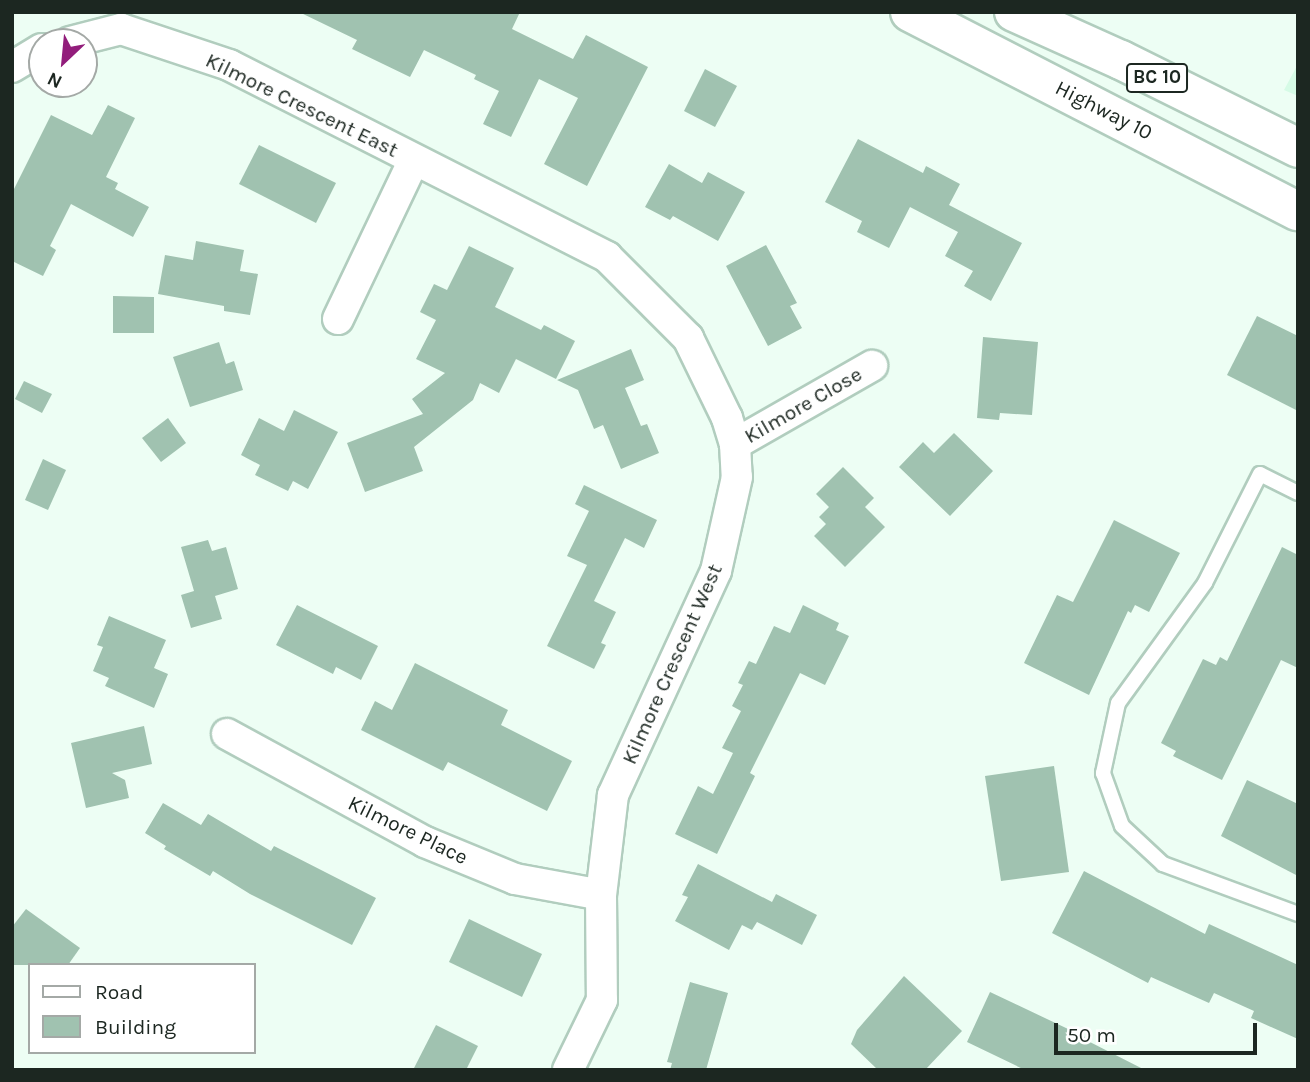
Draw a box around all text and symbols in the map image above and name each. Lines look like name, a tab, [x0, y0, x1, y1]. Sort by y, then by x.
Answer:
north arrow	[28, 28, 98, 98]
street label: Kilmore Crescent East	[202, 47, 402, 163]
road number: BC 10	[1126, 62, 1188, 94]
text: N	[44, 67, 66, 93]
street label: Highway 10	[1051, 75, 1157, 145]
street label: Kilmore Close	[740, 361, 866, 449]
street label: Kilmore Crescent West	[616, 560, 728, 768]
street label: Kilmore Place	[344, 790, 472, 870]
legend	[28, 963, 256, 1054]
text: Road	[95, 980, 143, 1004]
scale bar	[1058, 1009, 1261, 1052]
text: Building	[95, 1015, 176, 1039]
text: 50 m	[1067, 1023, 1116, 1047]

